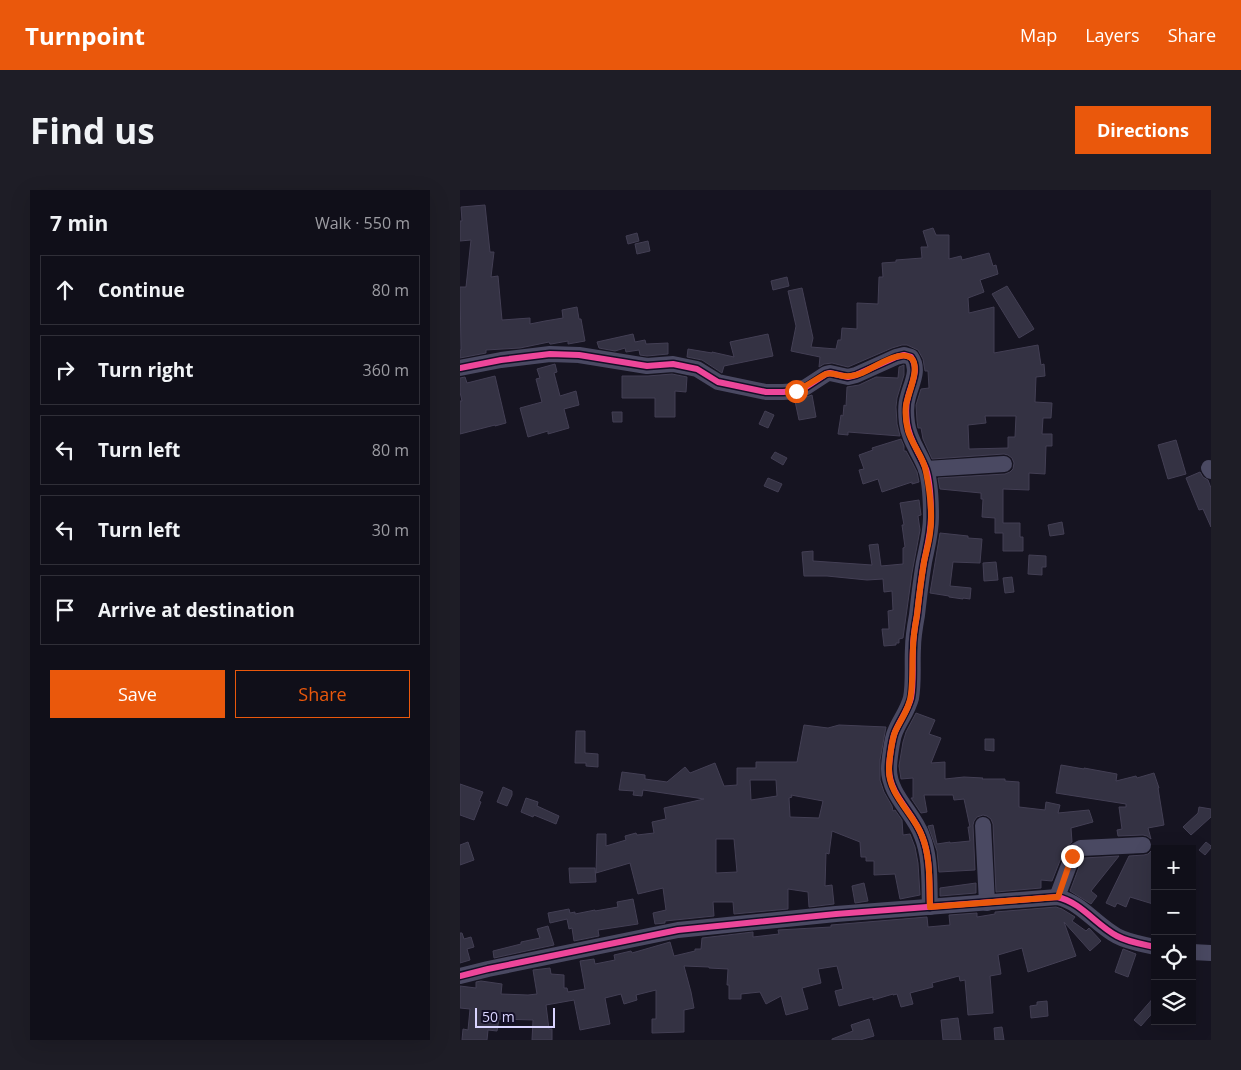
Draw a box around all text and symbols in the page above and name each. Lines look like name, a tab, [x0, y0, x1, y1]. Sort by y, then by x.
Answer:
text: Turnpoint	[25, 19, 145, 52]
text: Map	[1020, 23, 1057, 47]
text: Layers	[1085, 23, 1140, 47]
text: Share	[1168, 23, 1216, 47]
button: Directions	[1075, 106, 1211, 154]
text: Find us	[30, 107, 155, 154]
text: 7 min	[50, 209, 108, 237]
text: Walk · 550 m	[315, 212, 410, 234]
icon: ahead	[51, 276, 79, 304]
text: Continue	[98, 277, 185, 303]
text: 80 m	[372, 279, 409, 301]
icon: right	[51, 356, 79, 384]
text: Turn right	[98, 357, 193, 383]
text: 360 m	[363, 359, 409, 381]
route start	[785, 380, 808, 403]
icon: left	[51, 436, 79, 464]
text: Turn left	[98, 437, 180, 463]
text: 80 m	[372, 439, 409, 461]
icon: left	[51, 516, 79, 544]
text: Turn left	[98, 517, 180, 543]
text: 30 m	[372, 519, 409, 541]
icon: arrive	[51, 596, 79, 624]
text: Arrive at destination	[98, 597, 295, 623]
button: Save	[50, 670, 225, 718]
button: Share	[235, 670, 410, 718]
route end	[1061, 845, 1084, 868]
map controls	[1151, 845, 1196, 1025]
button: +	[1151, 845, 1196, 890]
button: −	[1151, 890, 1196, 935]
button: locate	[1151, 935, 1196, 980]
button: layers	[1151, 980, 1196, 1025]
scale bar	[475, 1005, 555, 1028]
text: 50 m	[482, 1007, 515, 1026]

